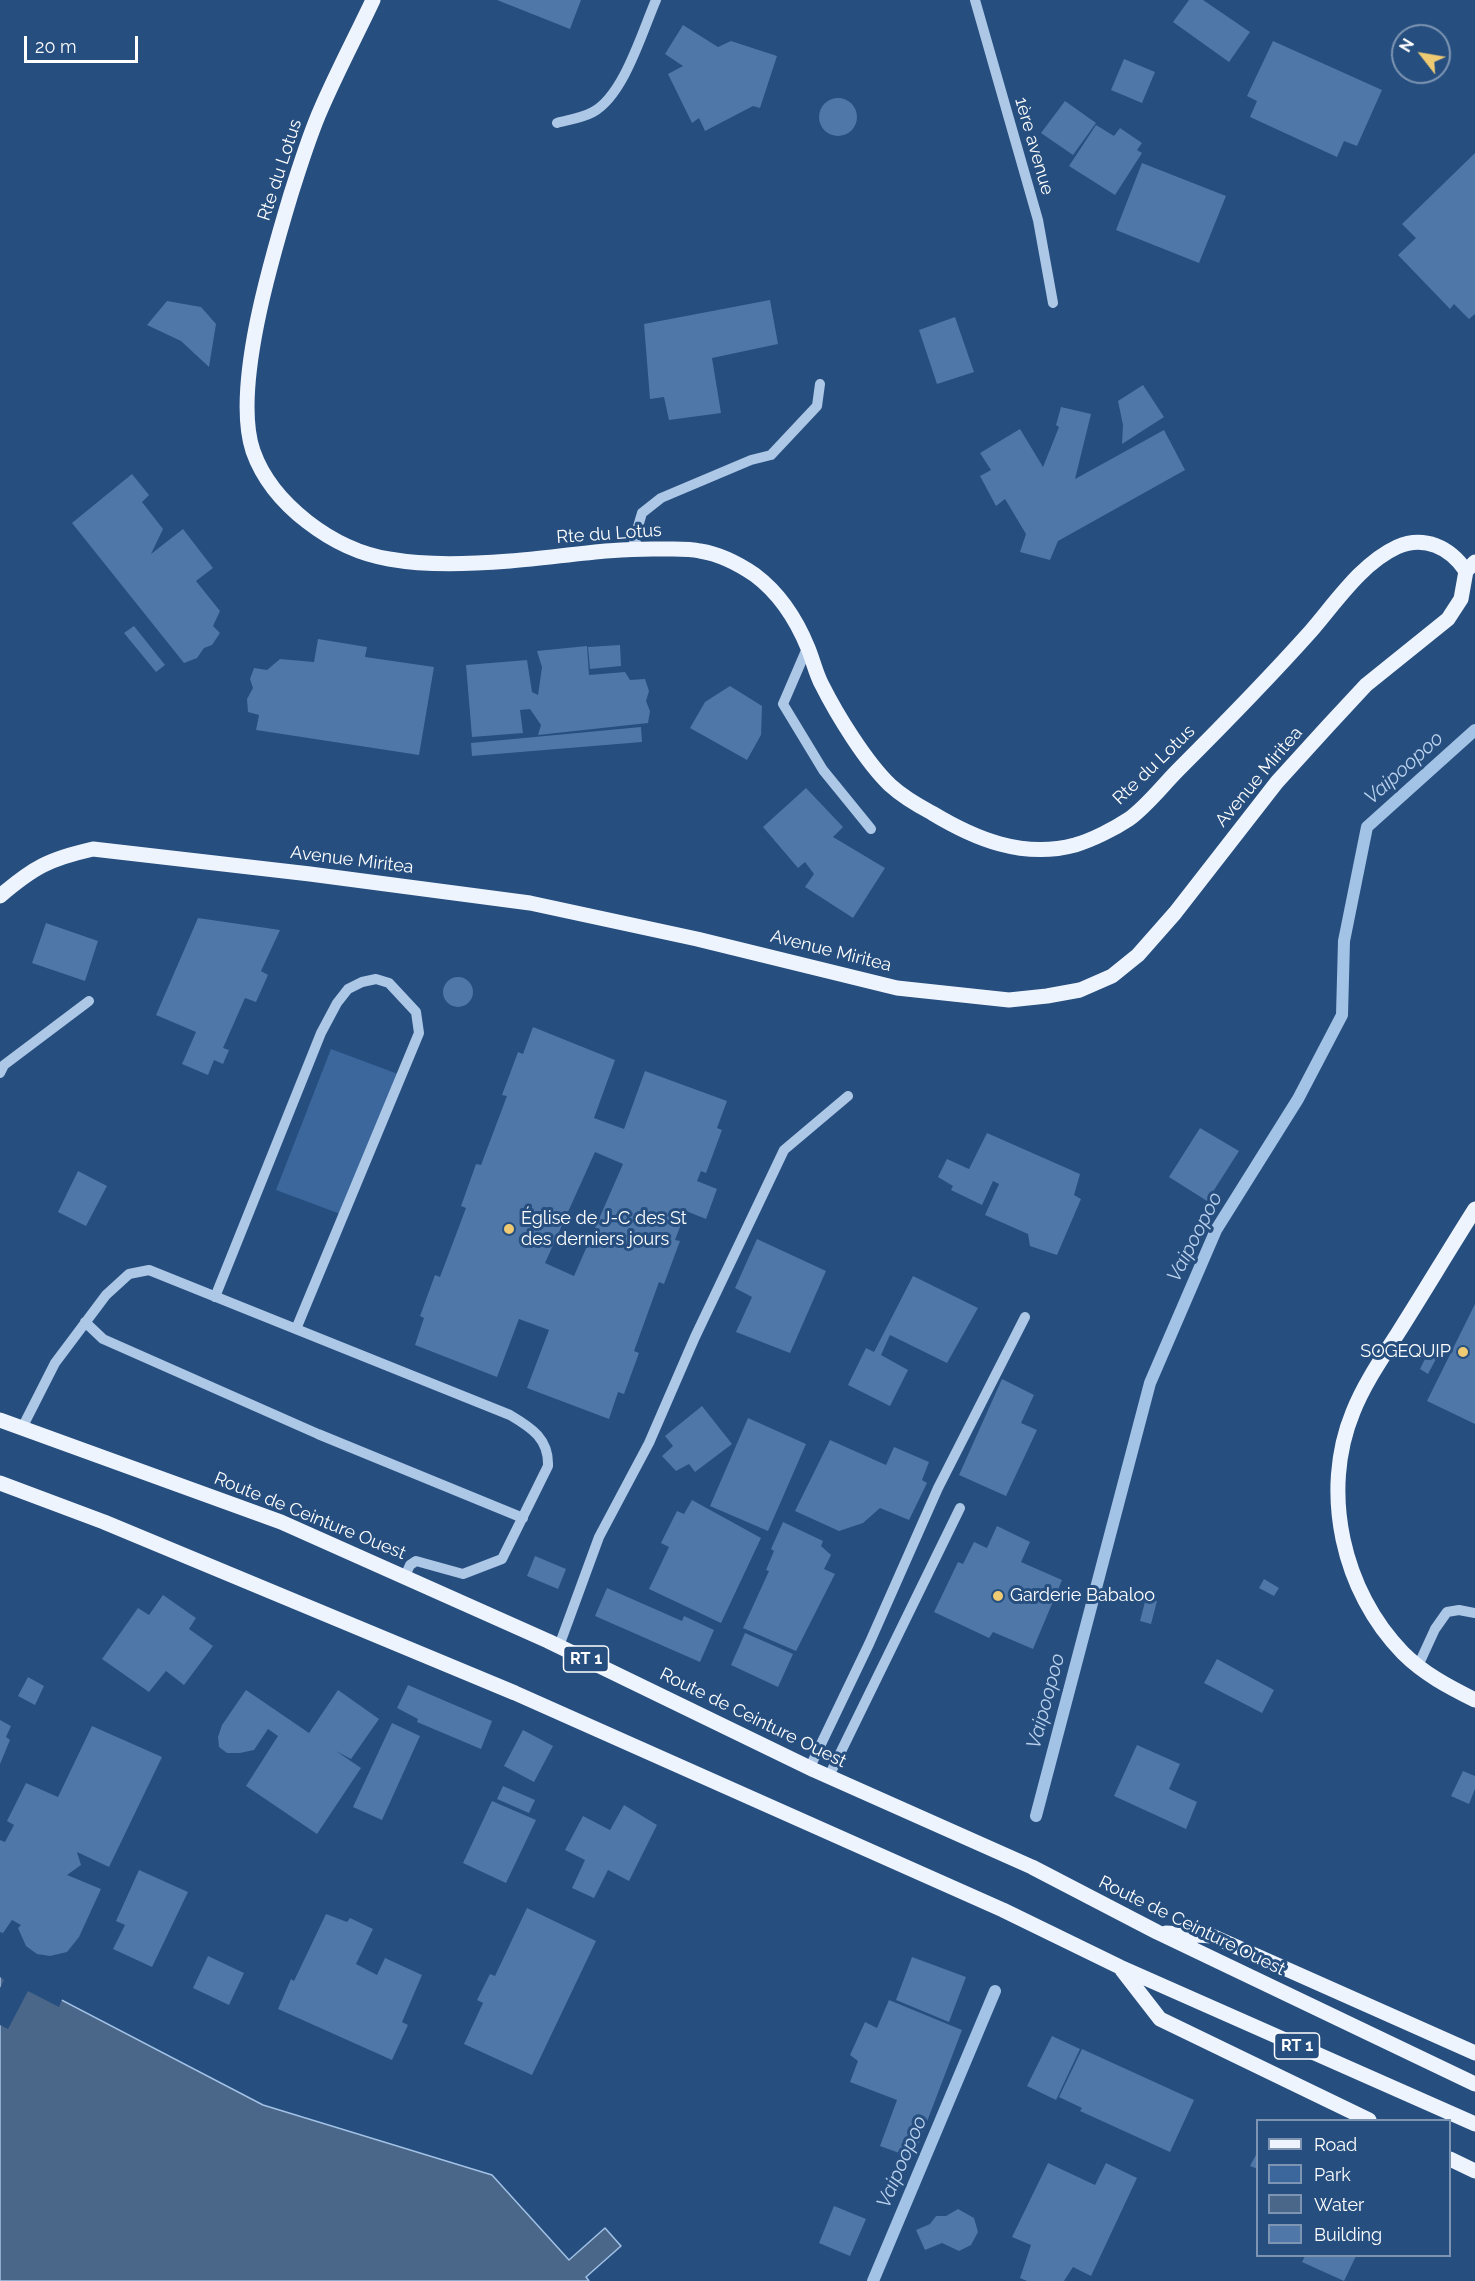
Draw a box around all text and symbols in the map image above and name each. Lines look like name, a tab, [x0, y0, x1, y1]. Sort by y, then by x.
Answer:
scale bar	[27, 24, 141, 62]
north arrow	[1391, 24, 1451, 84]
text: N	[1396, 35, 1418, 56]
text: 20 m	[35, 36, 77, 57]
street label: 1ère avenue	[1010, 95, 1058, 197]
street label: Rte du Lotus	[253, 116, 307, 224]
street label: Rte du Lotus	[556, 520, 662, 548]
street label: Rte du Lotus	[1109, 721, 1199, 809]
street label: Avenue Miritea	[1211, 723, 1307, 831]
water label: Vaipoopoo	[1360, 726, 1448, 810]
street label: Avenue Miritea	[289, 842, 415, 878]
street label: Avenue Miritea	[768, 926, 894, 976]
water label: Vaipoopoo	[1162, 1188, 1228, 1286]
place label: Église de J-C des St des derniers jours	[521, 1208, 687, 1250]
marker: Église de J-C des St des derniers jours	[502, 1222, 516, 1236]
place label: SOGEQUIP	[1360, 1341, 1451, 1363]
marker: SOGEQUIP	[1456, 1345, 1470, 1359]
street label: Route de Ceinture Ouest	[211, 1468, 409, 1564]
place label: Garderie Babaloo	[1010, 1585, 1155, 1607]
marker: Garderie Babaloo	[991, 1589, 1005, 1603]
road number: RT 1	[564, 1646, 608, 1672]
water label: Vaipoopoo	[1022, 1651, 1070, 1751]
street label: Route de Ceinture Ouest	[656, 1663, 850, 1773]
street label: Route de Ceinture Ouest	[1095, 1871, 1289, 1981]
road number: RT 1	[1274, 2033, 1320, 2059]
water label: Vaipoopoo	[872, 2112, 932, 2212]
legend	[1256, 2119, 1451, 2257]
text: Road	[1314, 2134, 1357, 2155]
text: Park	[1314, 2164, 1351, 2185]
text: Water	[1314, 2194, 1364, 2215]
text: Building	[1314, 2224, 1382, 2245]

